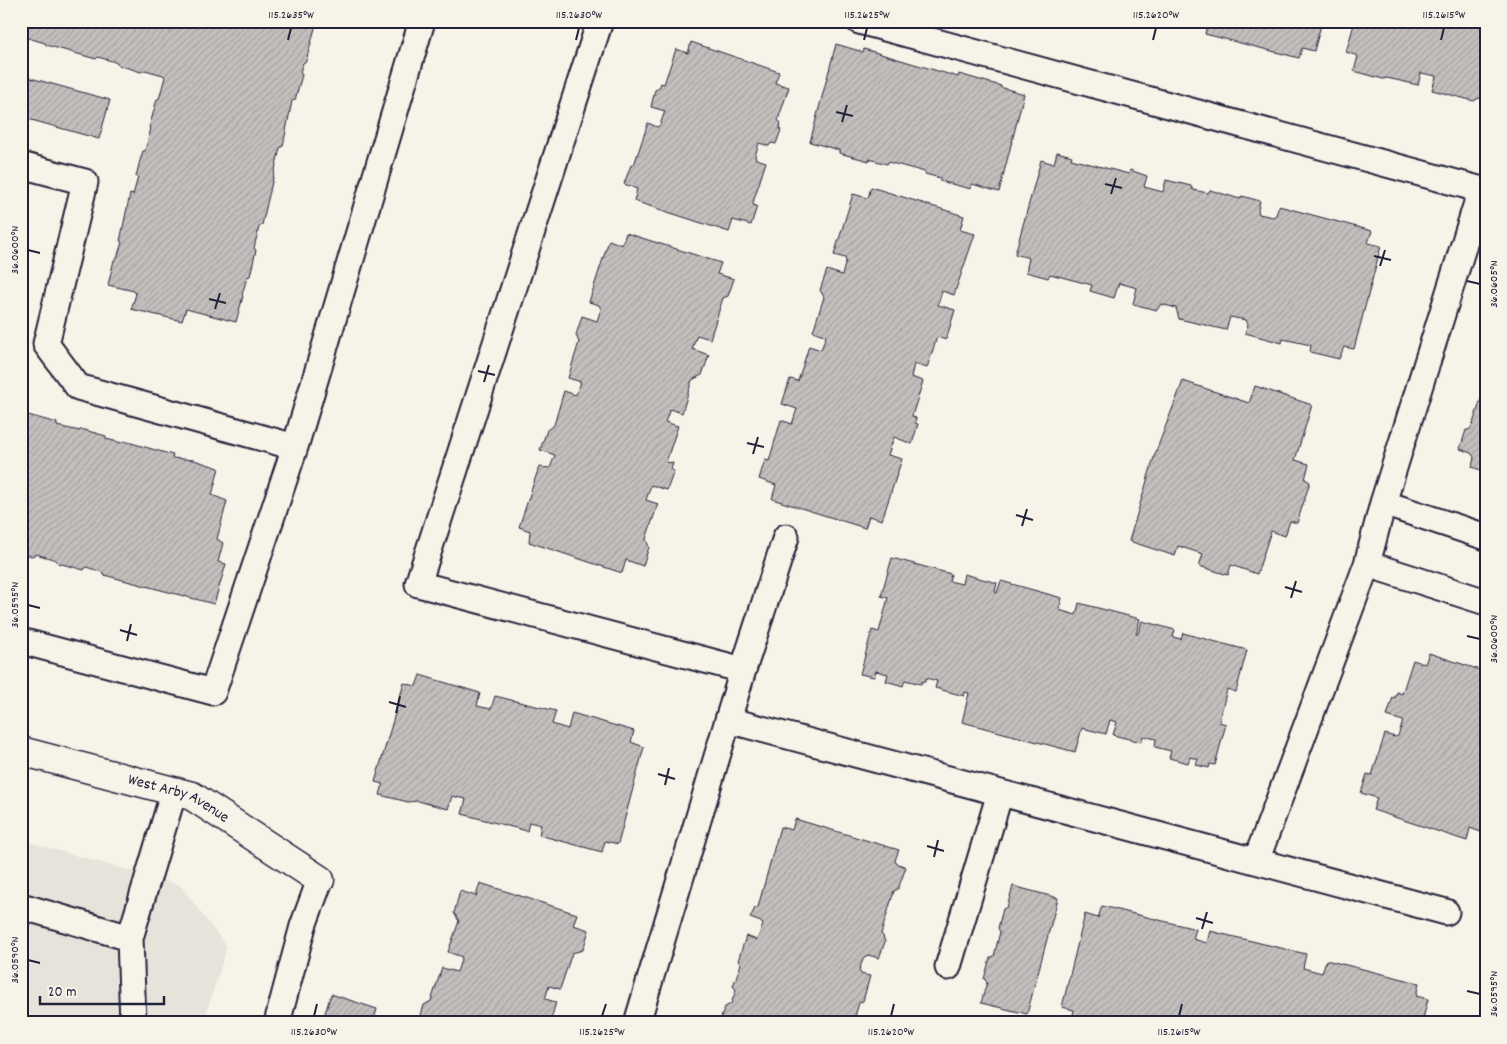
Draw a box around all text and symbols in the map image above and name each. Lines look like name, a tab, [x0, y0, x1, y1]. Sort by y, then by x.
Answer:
text: 115.2635°W	[268, 7, 314, 24]
text: 115.2630°W	[556, 7, 602, 24]
text: 115.2625°W	[844, 7, 890, 24]
text: 115.2620°W	[1133, 7, 1179, 24]
text: 115.2615°W	[1423, 7, 1466, 24]
text: 36.0600°N	[7, 226, 24, 274]
text: 36.0605°N	[1486, 260, 1503, 308]
text: 36.0595°N	[7, 582, 24, 628]
text: 36.0600°N	[1486, 615, 1503, 663]
street label: West Arby Avenue	[125, 768, 234, 829]
text: 36.0590°N	[7, 936, 24, 984]
text: 36.0595°N	[1486, 971, 1503, 1017]
scale bar	[40, 974, 164, 1006]
text: 20 m	[48, 982, 76, 1004]
text: 115.2630°W	[291, 1024, 337, 1041]
text: 115.2625°W	[579, 1024, 625, 1041]
text: 115.2620°W	[868, 1024, 914, 1041]
text: 115.2615°W	[1158, 1024, 1201, 1041]

